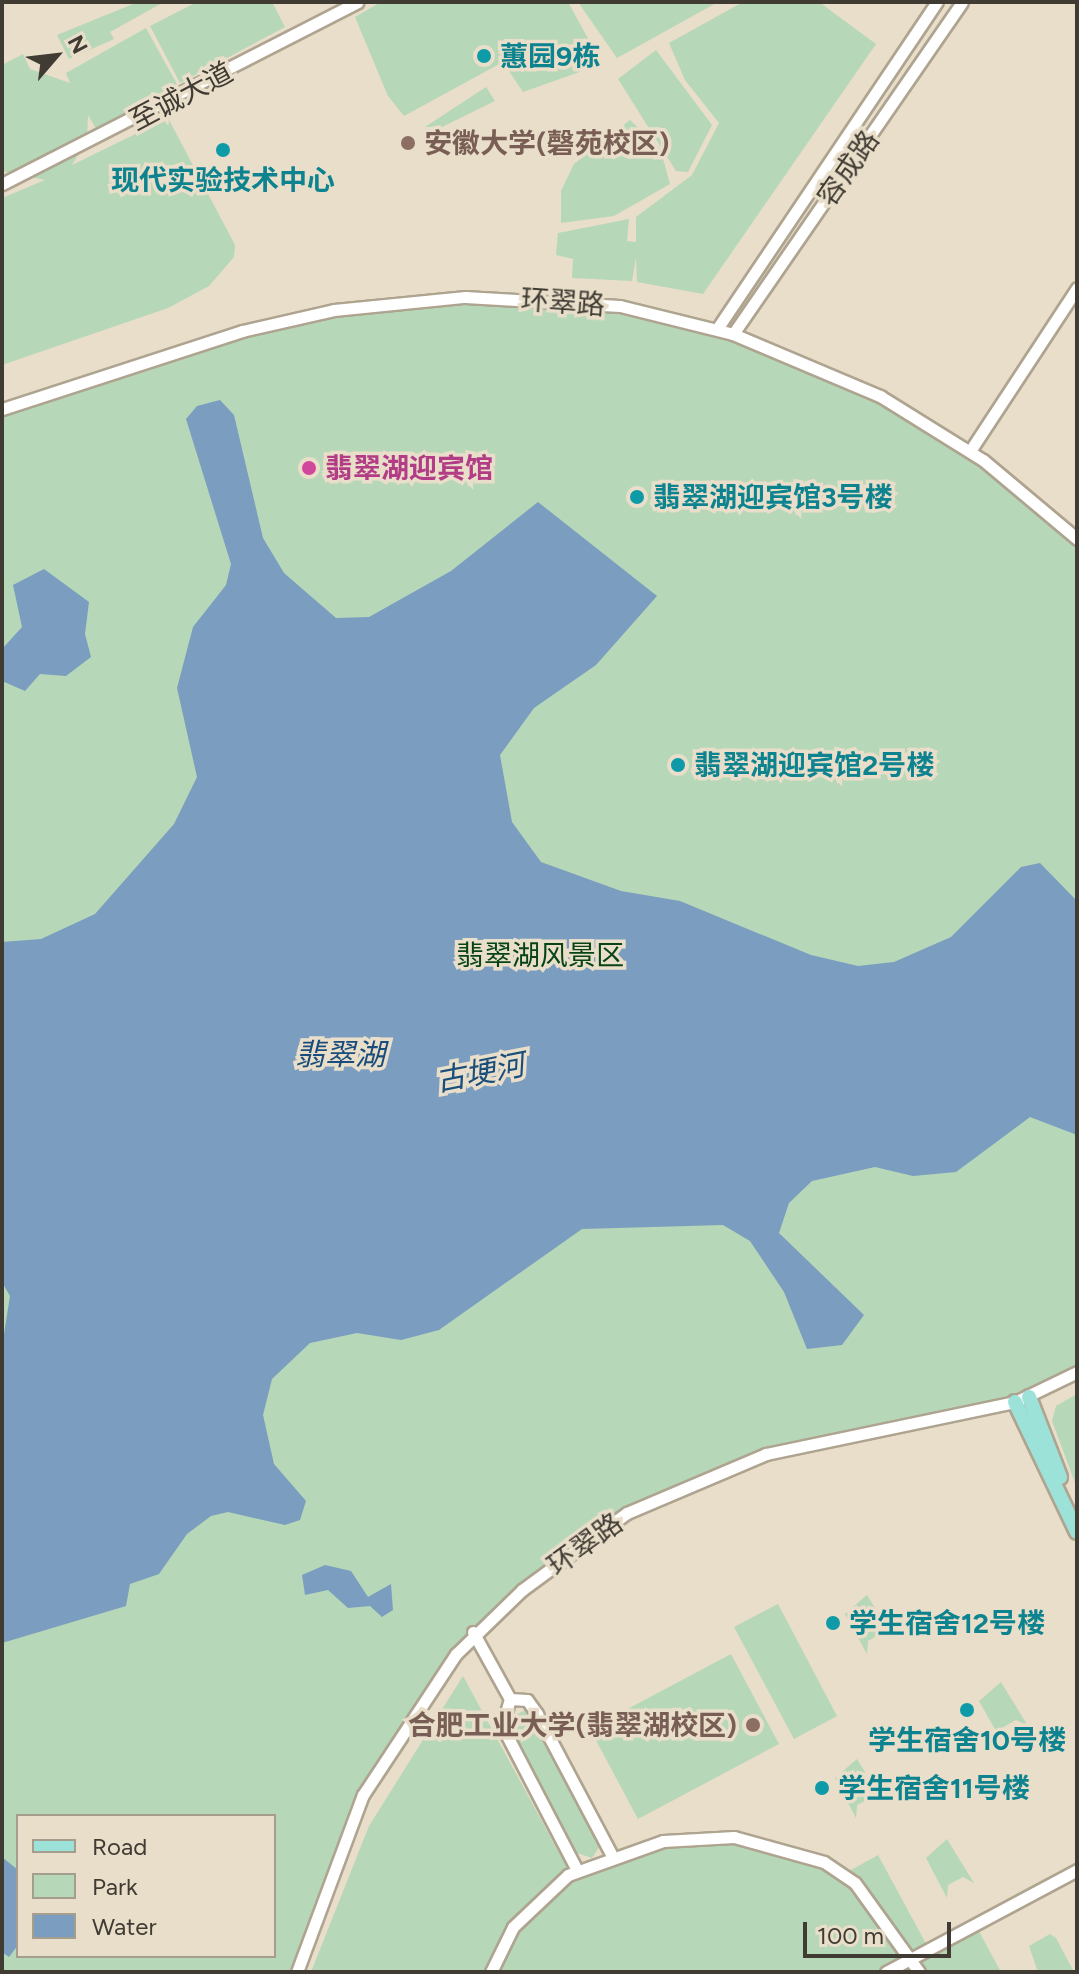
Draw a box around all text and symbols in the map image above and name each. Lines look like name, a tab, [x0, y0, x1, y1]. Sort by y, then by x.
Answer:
north arrow	[16, 16, 96, 96]
text: N	[62, 31, 94, 58]
place label: 蕙园9栋	[500, 39, 600, 73]
marker: 蕙园9栋	[475, 47, 493, 65]
street label: 至诚大道	[124, 55, 238, 137]
street label: 容成路	[810, 124, 886, 212]
place label: 安徽大学(磬苑校区)	[424, 126, 669, 160]
marker: 安徽大学(磬苑校区)	[399, 134, 417, 152]
marker: 现代实验技术中心	[214, 141, 232, 159]
place label: 现代实验技术中心	[111, 163, 335, 197]
street label: 环翠路	[520, 282, 606, 322]
place label: 翡翠湖迎宾馆	[325, 451, 493, 485]
marker: 翡翠湖迎宾馆	[300, 459, 318, 477]
place label: 翡翠湖迎宾馆3号楼	[653, 480, 893, 514]
marker: 翡翠湖迎宾馆3号楼	[628, 488, 646, 506]
place label: 翡翠湖迎宾馆2号楼	[694, 748, 934, 782]
marker: 翡翠湖迎宾馆2号楼	[669, 756, 687, 774]
park label: 翡翠湖风景区	[456, 938, 624, 972]
water label: 翡翠湖	[295, 1037, 385, 1073]
water label: 古埂河	[432, 1047, 528, 1099]
street label: 环翠路	[541, 1506, 629, 1582]
place label: 学生宿舍12号楼	[849, 1606, 1045, 1640]
marker: 学生宿舍12号楼	[824, 1614, 842, 1632]
marker: 学生宿舍10号楼	[958, 1701, 976, 1719]
place label: 合肥工业大学(翡翠湖校区)	[408, 1708, 737, 1742]
marker: 合肥工业大学(翡翠湖校区)	[744, 1716, 762, 1734]
place label: 学生宿舍10号楼	[868, 1723, 1066, 1757]
place label: 学生宿舍11号楼	[838, 1771, 1030, 1805]
marker: 学生宿舍11号楼	[813, 1779, 831, 1797]
legend	[16, 1814, 276, 1958]
text: Road	[92, 1832, 147, 1861]
text: Park	[92, 1872, 138, 1901]
scale bar	[807, 1906, 955, 1956]
text: Water	[92, 1912, 157, 1941]
text: 100 m	[817, 1921, 884, 1950]

